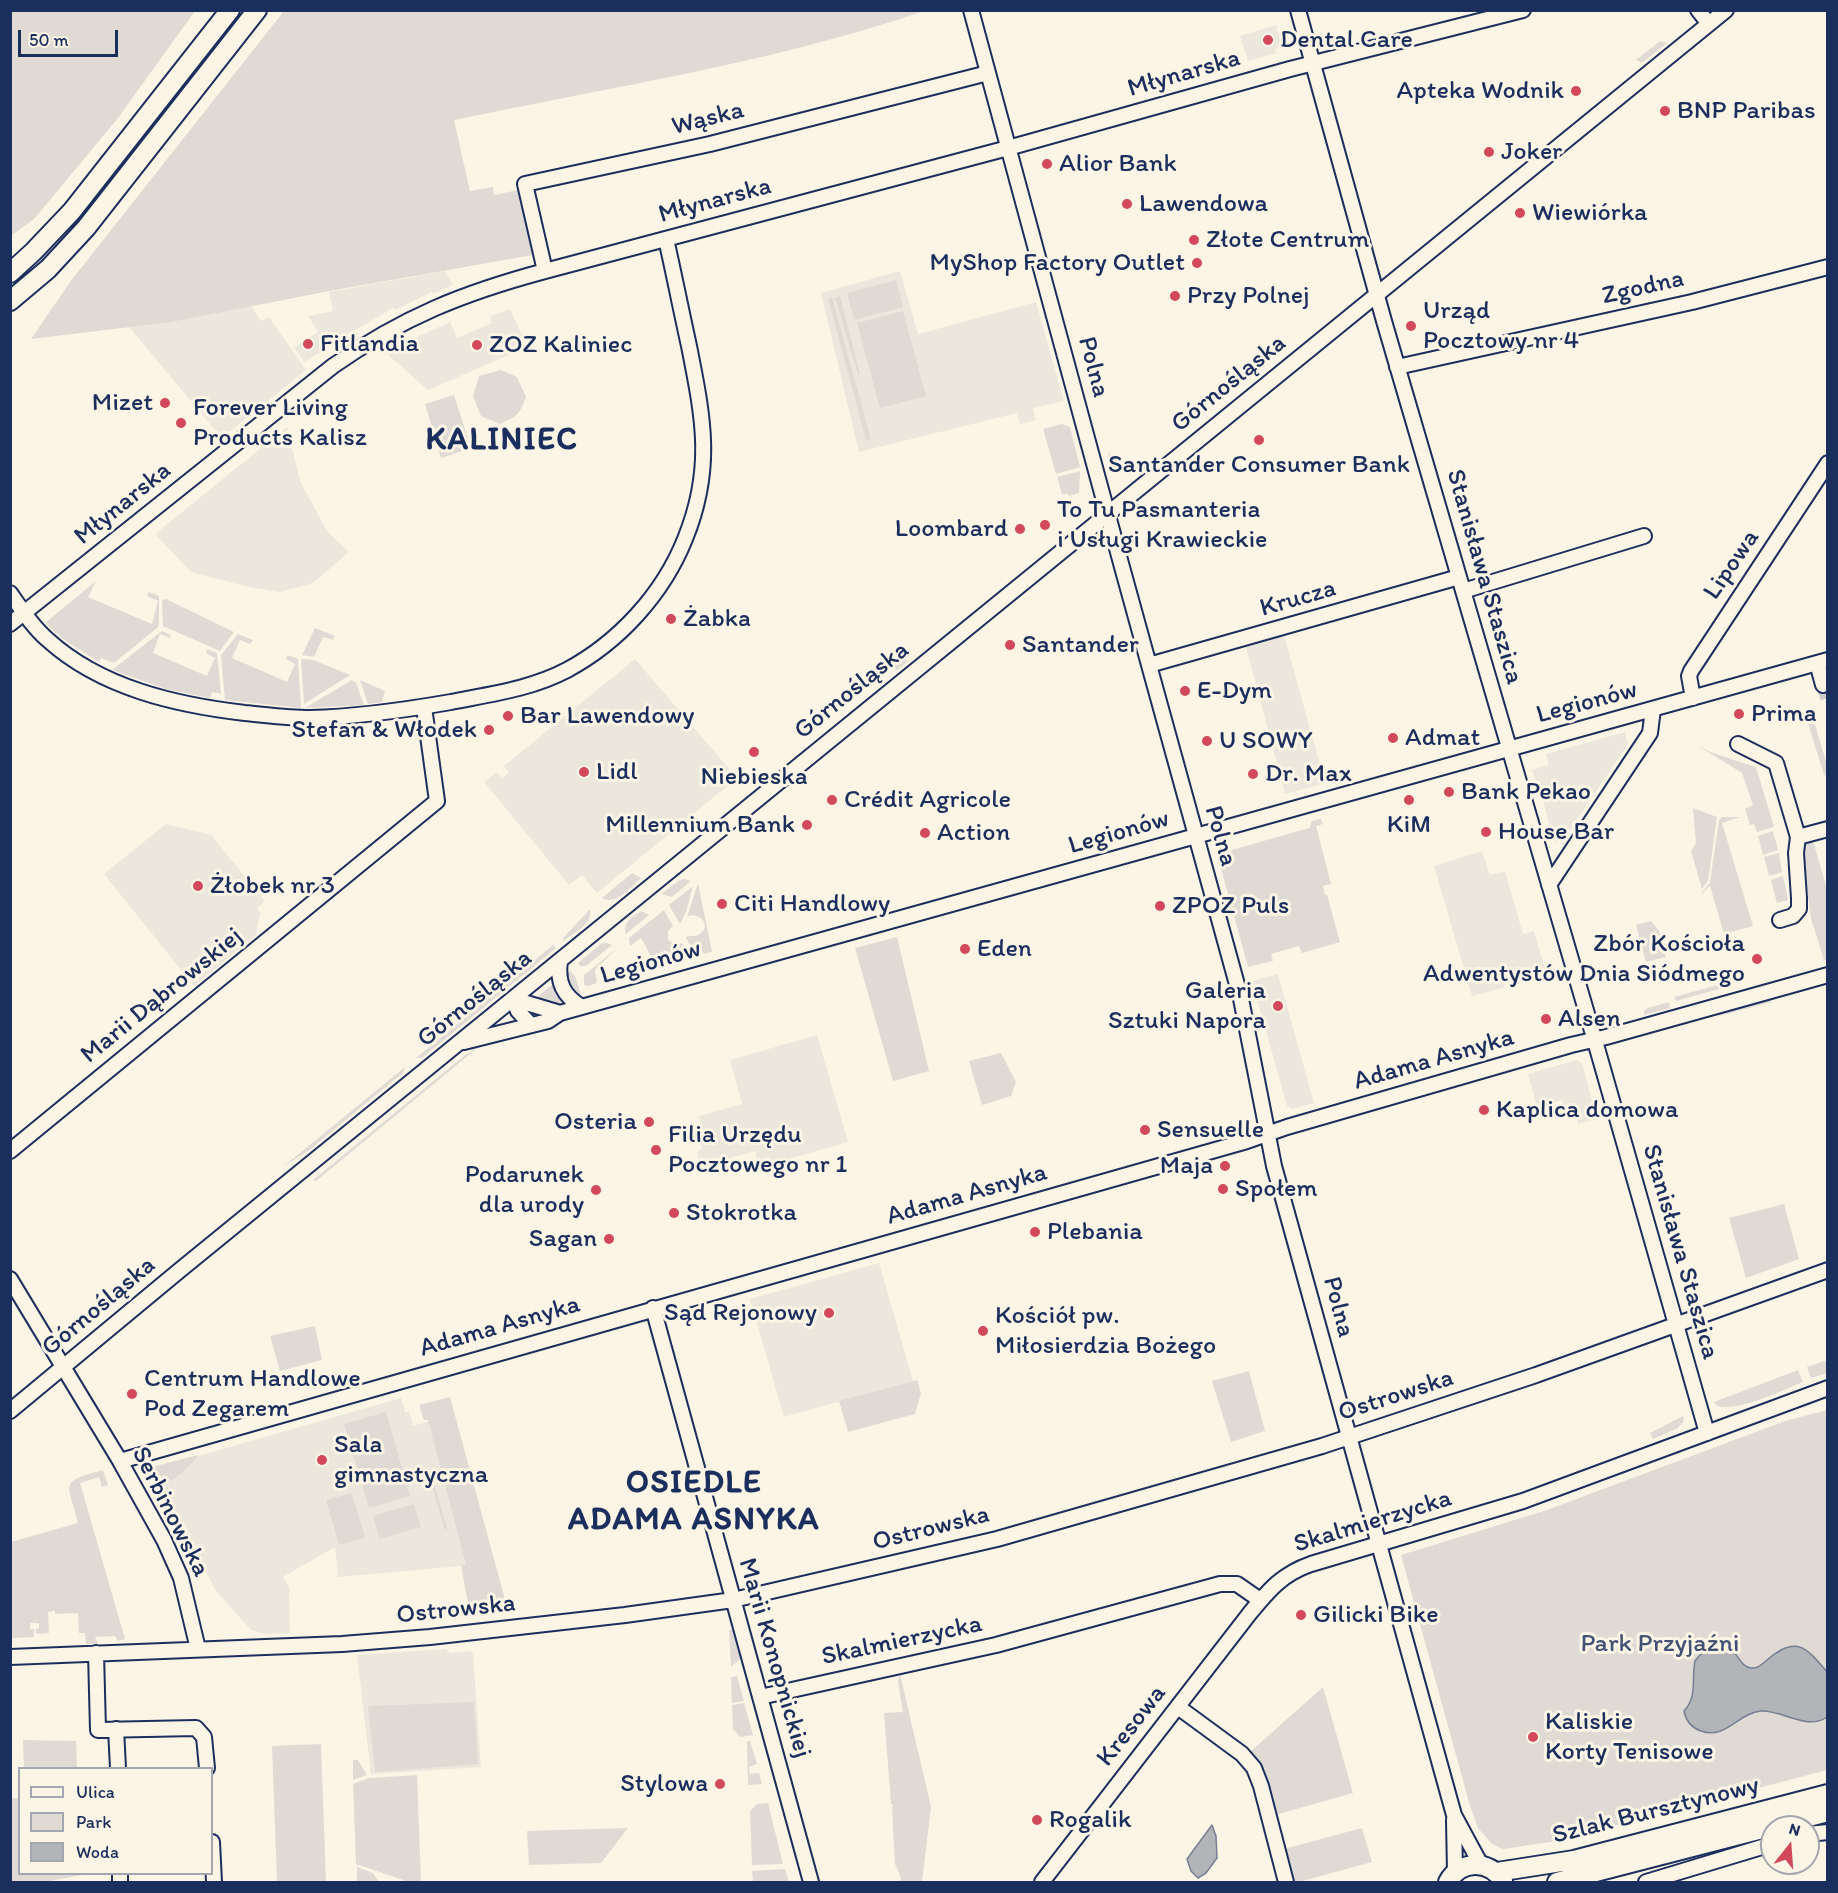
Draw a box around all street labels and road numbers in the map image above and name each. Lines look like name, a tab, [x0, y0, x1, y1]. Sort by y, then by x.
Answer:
street label: Młynarska	[1124, 43, 1244, 105]
street label: Wąska	[669, 95, 747, 143]
street label: Młynarska	[655, 171, 775, 231]
street label: Zgodna	[1599, 263, 1687, 313]
street label: Górnośląska	[1165, 328, 1293, 440]
street label: Polna	[1070, 333, 1116, 401]
street label: Młynarska	[68, 456, 178, 552]
street label: Stanisława Staszica	[1438, 466, 1530, 688]
street label: Lipowa	[1697, 524, 1767, 606]
street label: Krucza	[1256, 573, 1340, 625]
street label: Górnośląska	[788, 635, 916, 747]
street label: Legionów	[1533, 675, 1641, 731]
street label: Polna	[1197, 802, 1243, 870]
street label: Legionów	[1065, 804, 1173, 862]
street label: Marii Dąbrowskiej	[75, 921, 249, 1071]
street label: Legionów	[597, 934, 705, 992]
street label: Górnośląska	[411, 943, 539, 1055]
street label: Adama Asnyka	[1350, 1022, 1518, 1098]
street label: Stanisława Staszica	[1634, 1141, 1726, 1363]
street label: Adama Asnyka	[883, 1157, 1051, 1233]
street label: Górnośląska	[36, 1250, 162, 1364]
street label: Polna	[1315, 1273, 1361, 1341]
street label: Adama Asnyka	[416, 1289, 584, 1365]
street label: Ostrowska	[1334, 1363, 1458, 1429]
street label: Serbinowska	[124, 1442, 216, 1582]
street label: Skalmierzycka	[1290, 1483, 1456, 1561]
street label: Ostrowska	[869, 1499, 993, 1559]
street label: Marii Konopnickiej	[731, 1555, 817, 1761]
street label: Ostrowska	[395, 1588, 517, 1632]
street label: Skalmierzycka	[819, 1609, 985, 1673]
street label: Kresowa	[1090, 1679, 1174, 1773]
street label: Szlak Bursztynowy	[1549, 1770, 1763, 1852]

